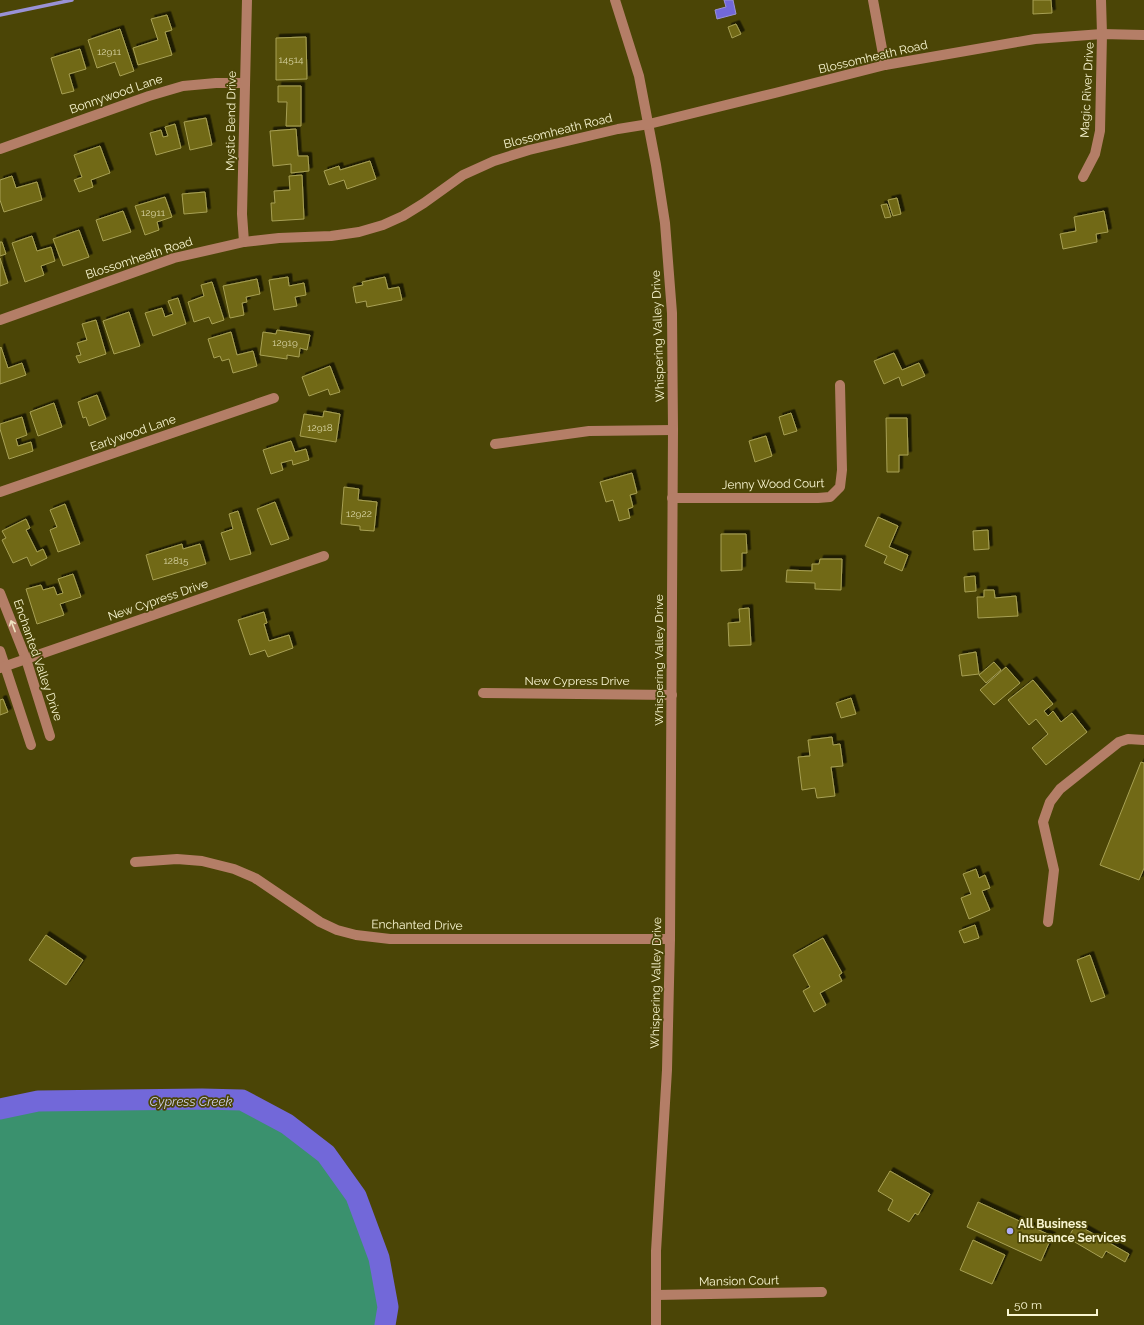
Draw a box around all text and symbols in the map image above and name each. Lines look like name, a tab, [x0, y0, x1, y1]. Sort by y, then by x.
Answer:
street label: Blossomheath Road	[817, 38, 929, 76]
street label: Magic River Drive	[1077, 42, 1097, 138]
house number: 12911	[97, 46, 122, 57]
house number: 14514	[279, 54, 304, 65]
street label: Mystic Bend Drive	[223, 71, 239, 171]
street label: Bonnywood Lane	[68, 72, 164, 116]
street label: Blossomheath Road	[502, 111, 614, 151]
house number: 12911	[141, 207, 166, 218]
street label: Blossomheath Road	[84, 234, 194, 282]
street label: Whispering Valley Drive	[649, 270, 667, 402]
house number: 12919	[272, 337, 298, 348]
street label: Earlywood Lane	[88, 412, 178, 454]
house number: 12918	[307, 422, 333, 433]
street label: Jenny Wood Court	[722, 476, 824, 492]
house number: 12922	[346, 508, 372, 519]
house number: 12815	[163, 555, 189, 566]
street label: New Cypress Drive	[106, 576, 210, 624]
street label: Whispering Valley Drive	[652, 594, 666, 726]
street label: Enchanted Valley Drive	[11, 597, 65, 723]
one-way arrow	[8, 620, 16, 632]
street label: New Cypress Drive	[524, 674, 630, 688]
street label: Enchanted Drive	[371, 917, 463, 933]
street label: Whispering Valley Drive	[648, 917, 664, 1049]
water label: Cypress Creek	[150, 1094, 232, 1109]
place label: All Business Insurance Services	[1018, 1217, 1126, 1245]
marker: All Business Insurance Services	[1005, 1226, 1015, 1236]
street label: Mansion Court	[699, 1273, 779, 1289]
scale bar	[1008, 1291, 1097, 1317]
text: 50 m	[1014, 1298, 1042, 1312]

